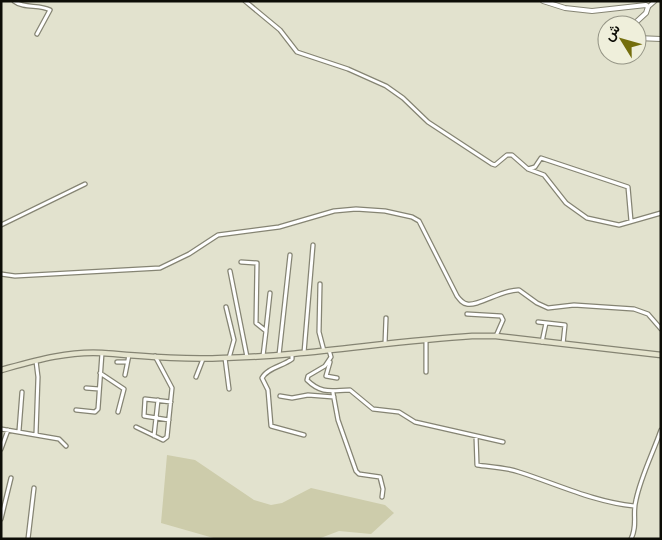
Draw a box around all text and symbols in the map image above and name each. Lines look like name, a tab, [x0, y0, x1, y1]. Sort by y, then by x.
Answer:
north arrow	[597, 15, 647, 65]
text: ش	[598, 19, 624, 44]

